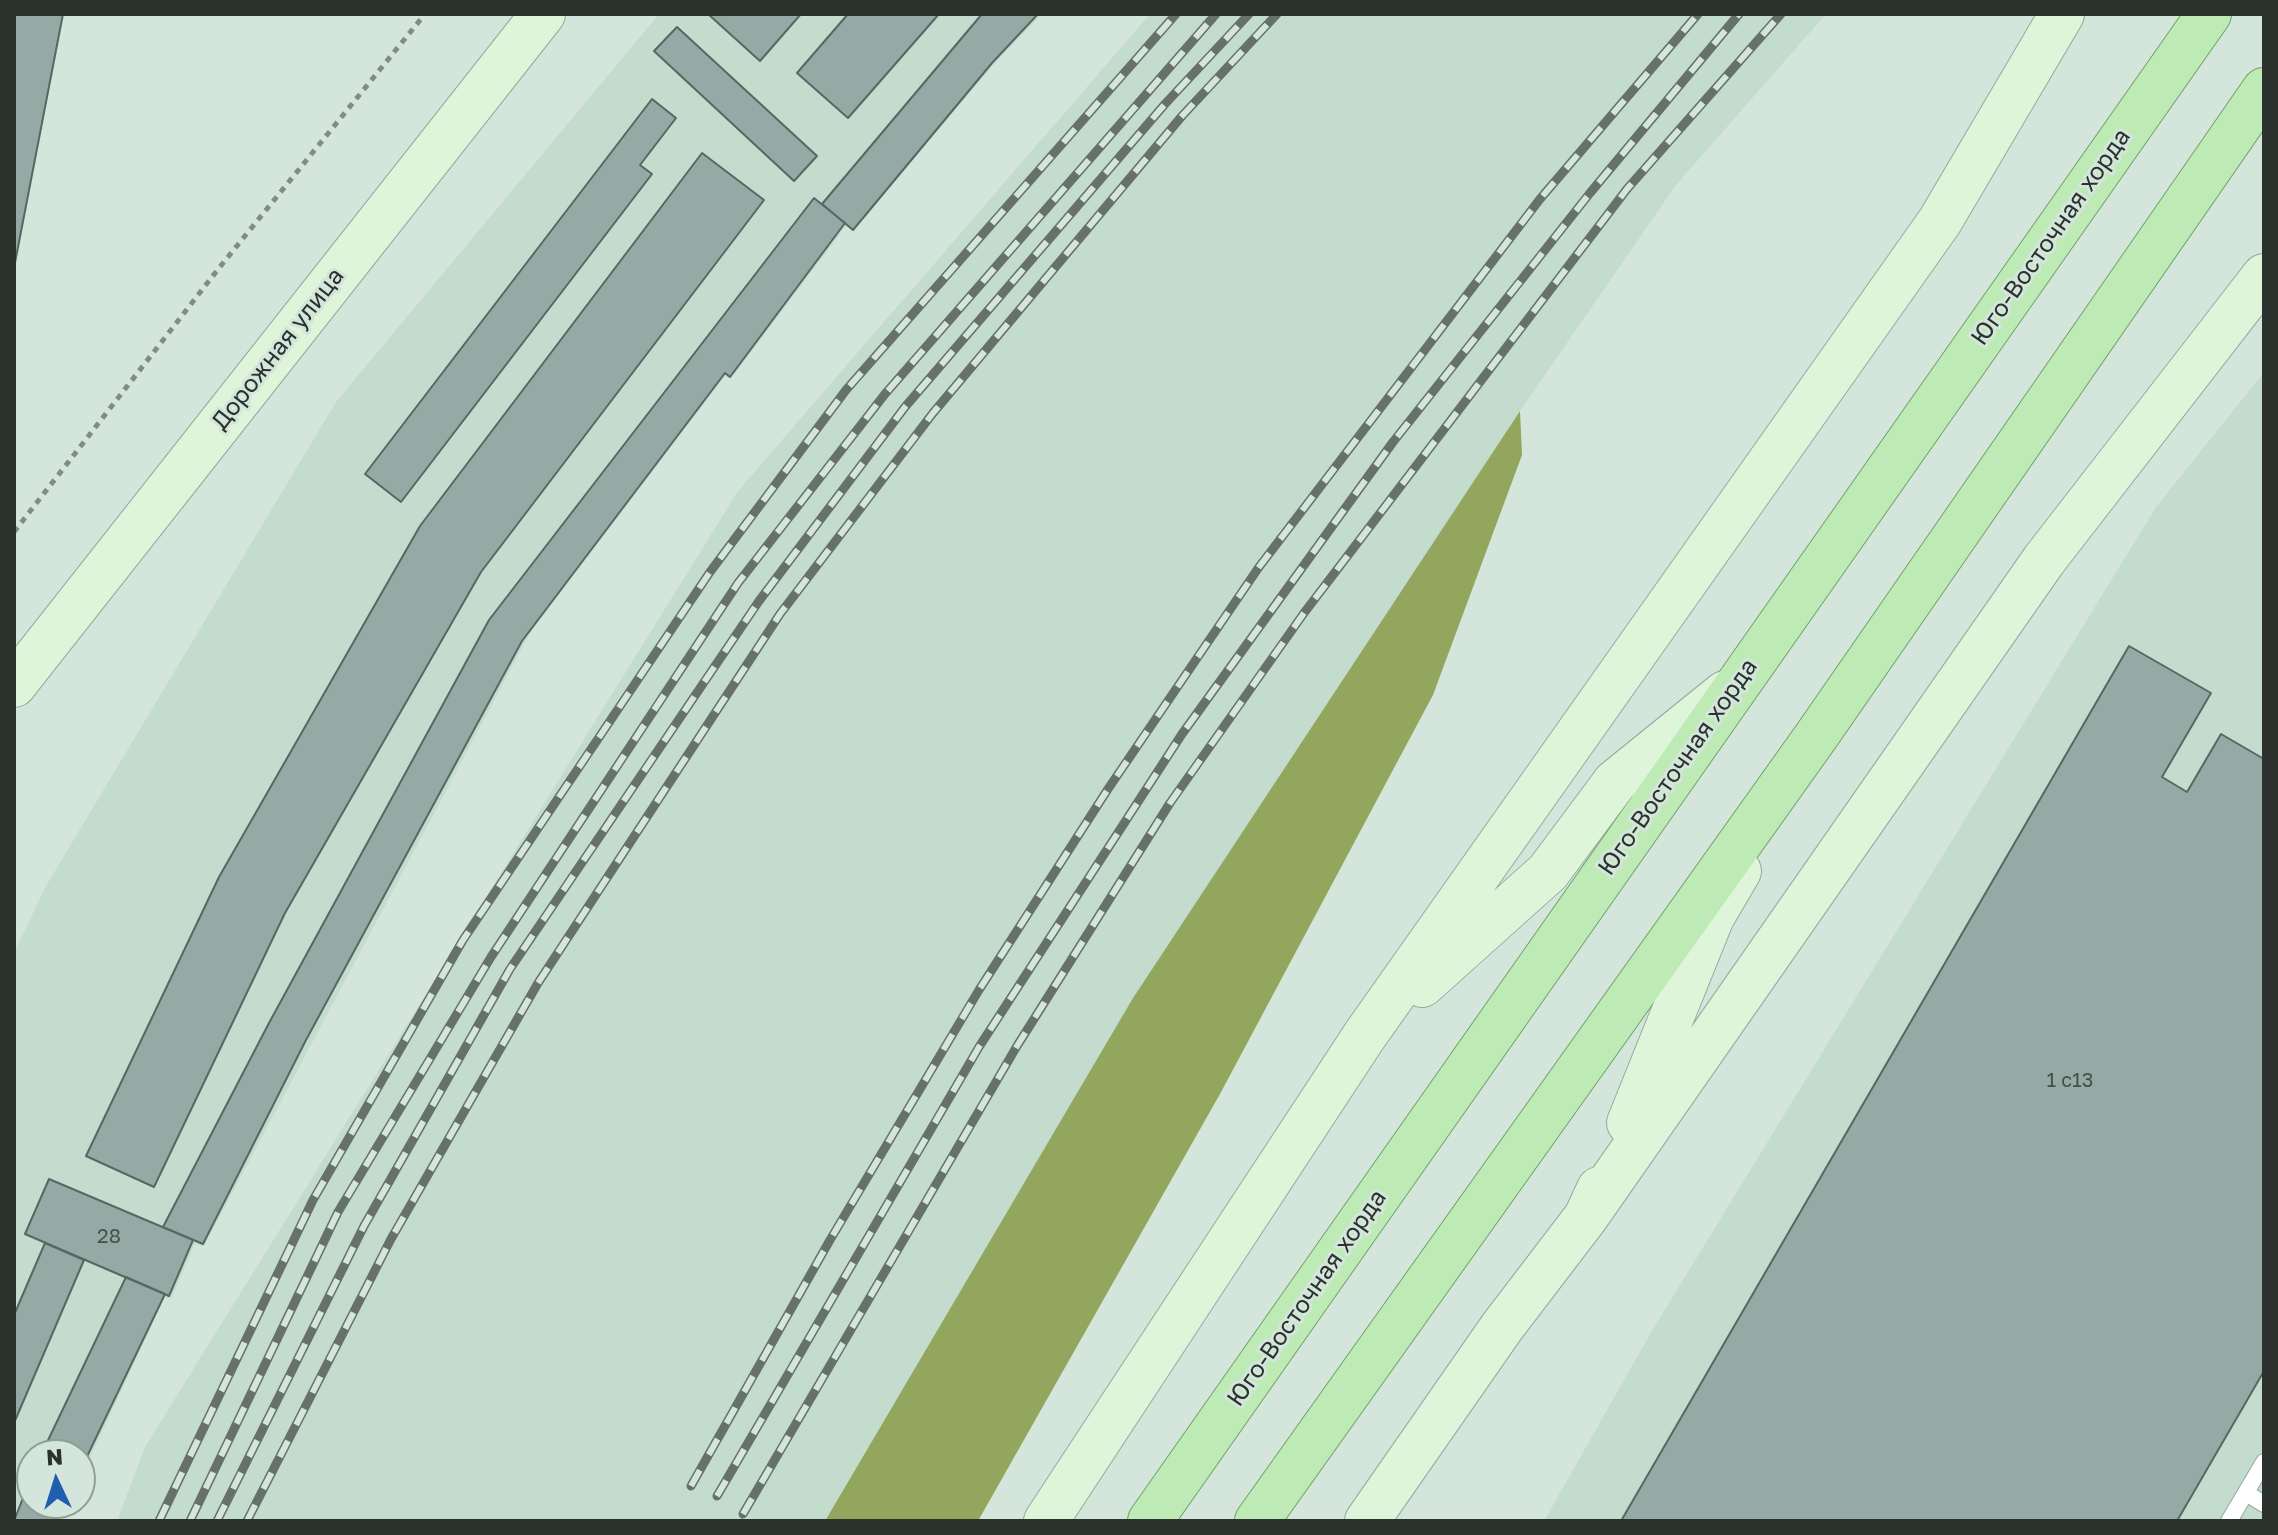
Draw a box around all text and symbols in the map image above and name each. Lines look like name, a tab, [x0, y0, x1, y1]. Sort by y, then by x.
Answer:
street label: Юго-Восточная хорда	[1965, 123, 2137, 351]
street label: Дорожная улица	[206, 262, 350, 436]
street label: Юго-Восточная хорда	[1592, 653, 1764, 881]
house number: 1 с13	[2047, 1069, 2093, 1093]
street label: Юго-Восточная хорда	[1221, 1184, 1393, 1412]
house number: 28	[97, 1225, 121, 1249]
north arrow	[16, 1439, 96, 1519]
text: N	[45, 1443, 64, 1471]

